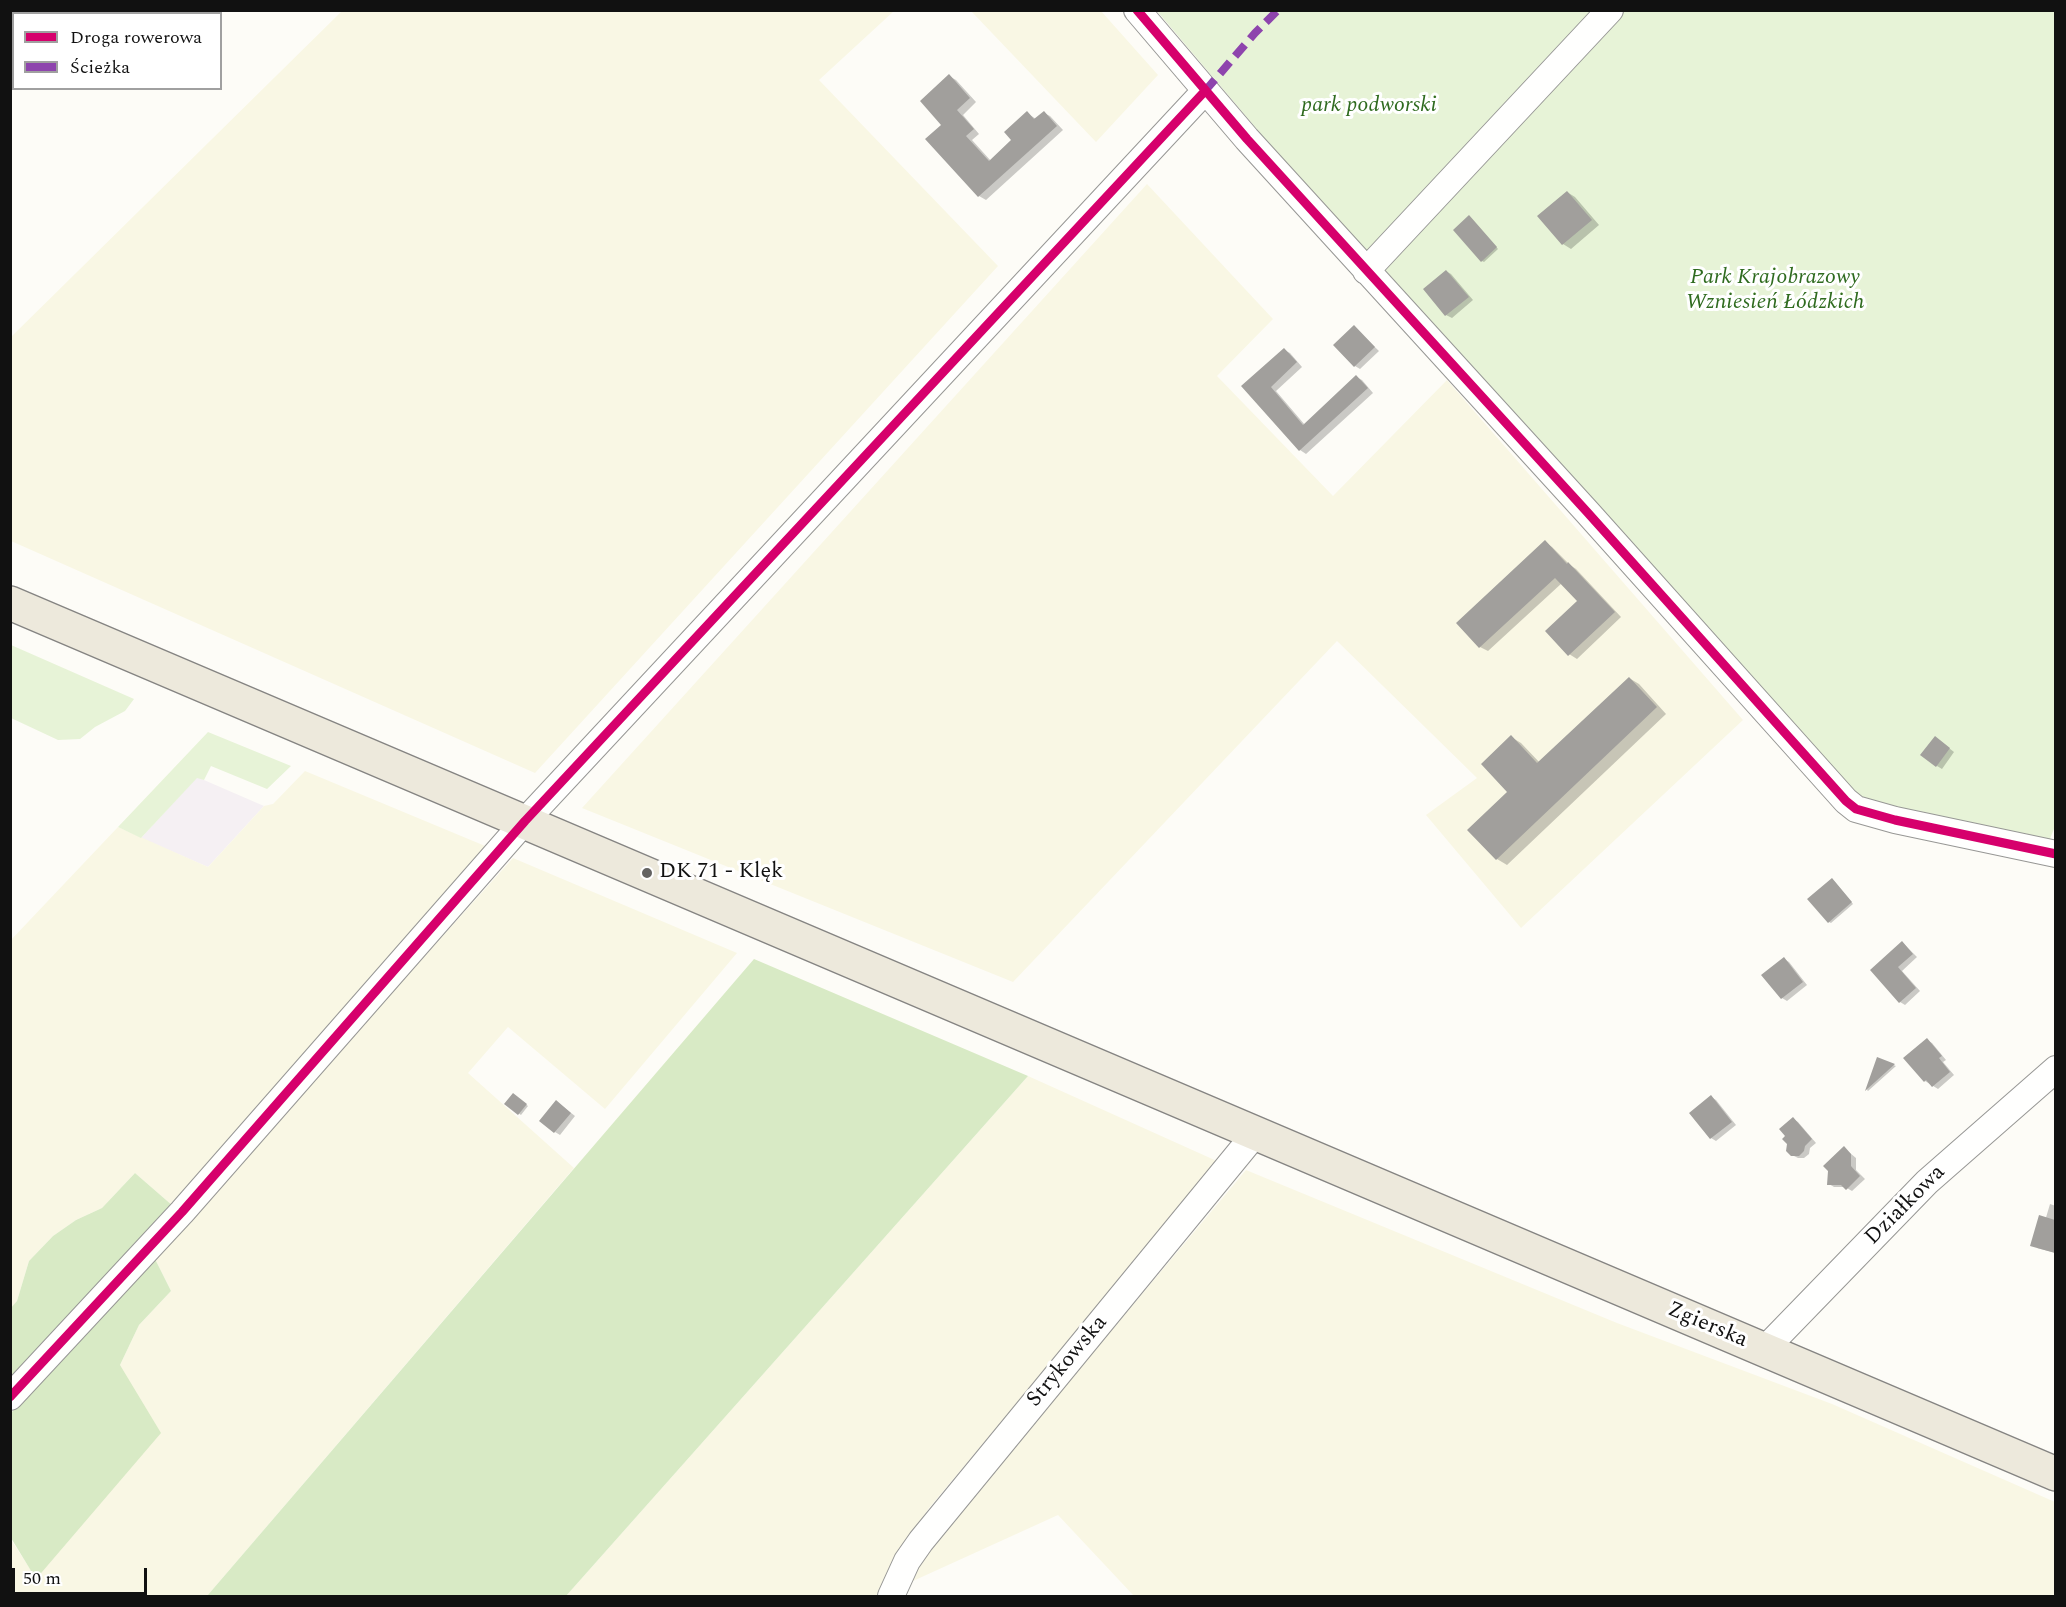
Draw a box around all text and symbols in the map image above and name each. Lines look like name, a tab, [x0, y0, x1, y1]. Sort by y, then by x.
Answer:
legend	[12, 12, 222, 90]
text: Droga rowerowa	[70, 24, 202, 51]
text: Ścieżka	[70, 54, 130, 81]
park label: park podworski	[1301, 94, 1437, 120]
park label: Park Krajobrazowy Wzniesień Łódzkich	[1686, 266, 1864, 318]
place label: DK 71 - Klęk	[659, 860, 783, 886]
marker: DK 71 - Klęk	[640, 866, 654, 880]
street label: Działkowa	[1860, 1160, 1952, 1252]
street label: Zgierska	[1663, 1297, 1751, 1355]
street label: Strykowska	[1022, 1311, 1114, 1413]
scale bar	[15, 1556, 150, 1594]
text: 50 m	[23, 1565, 61, 1592]

